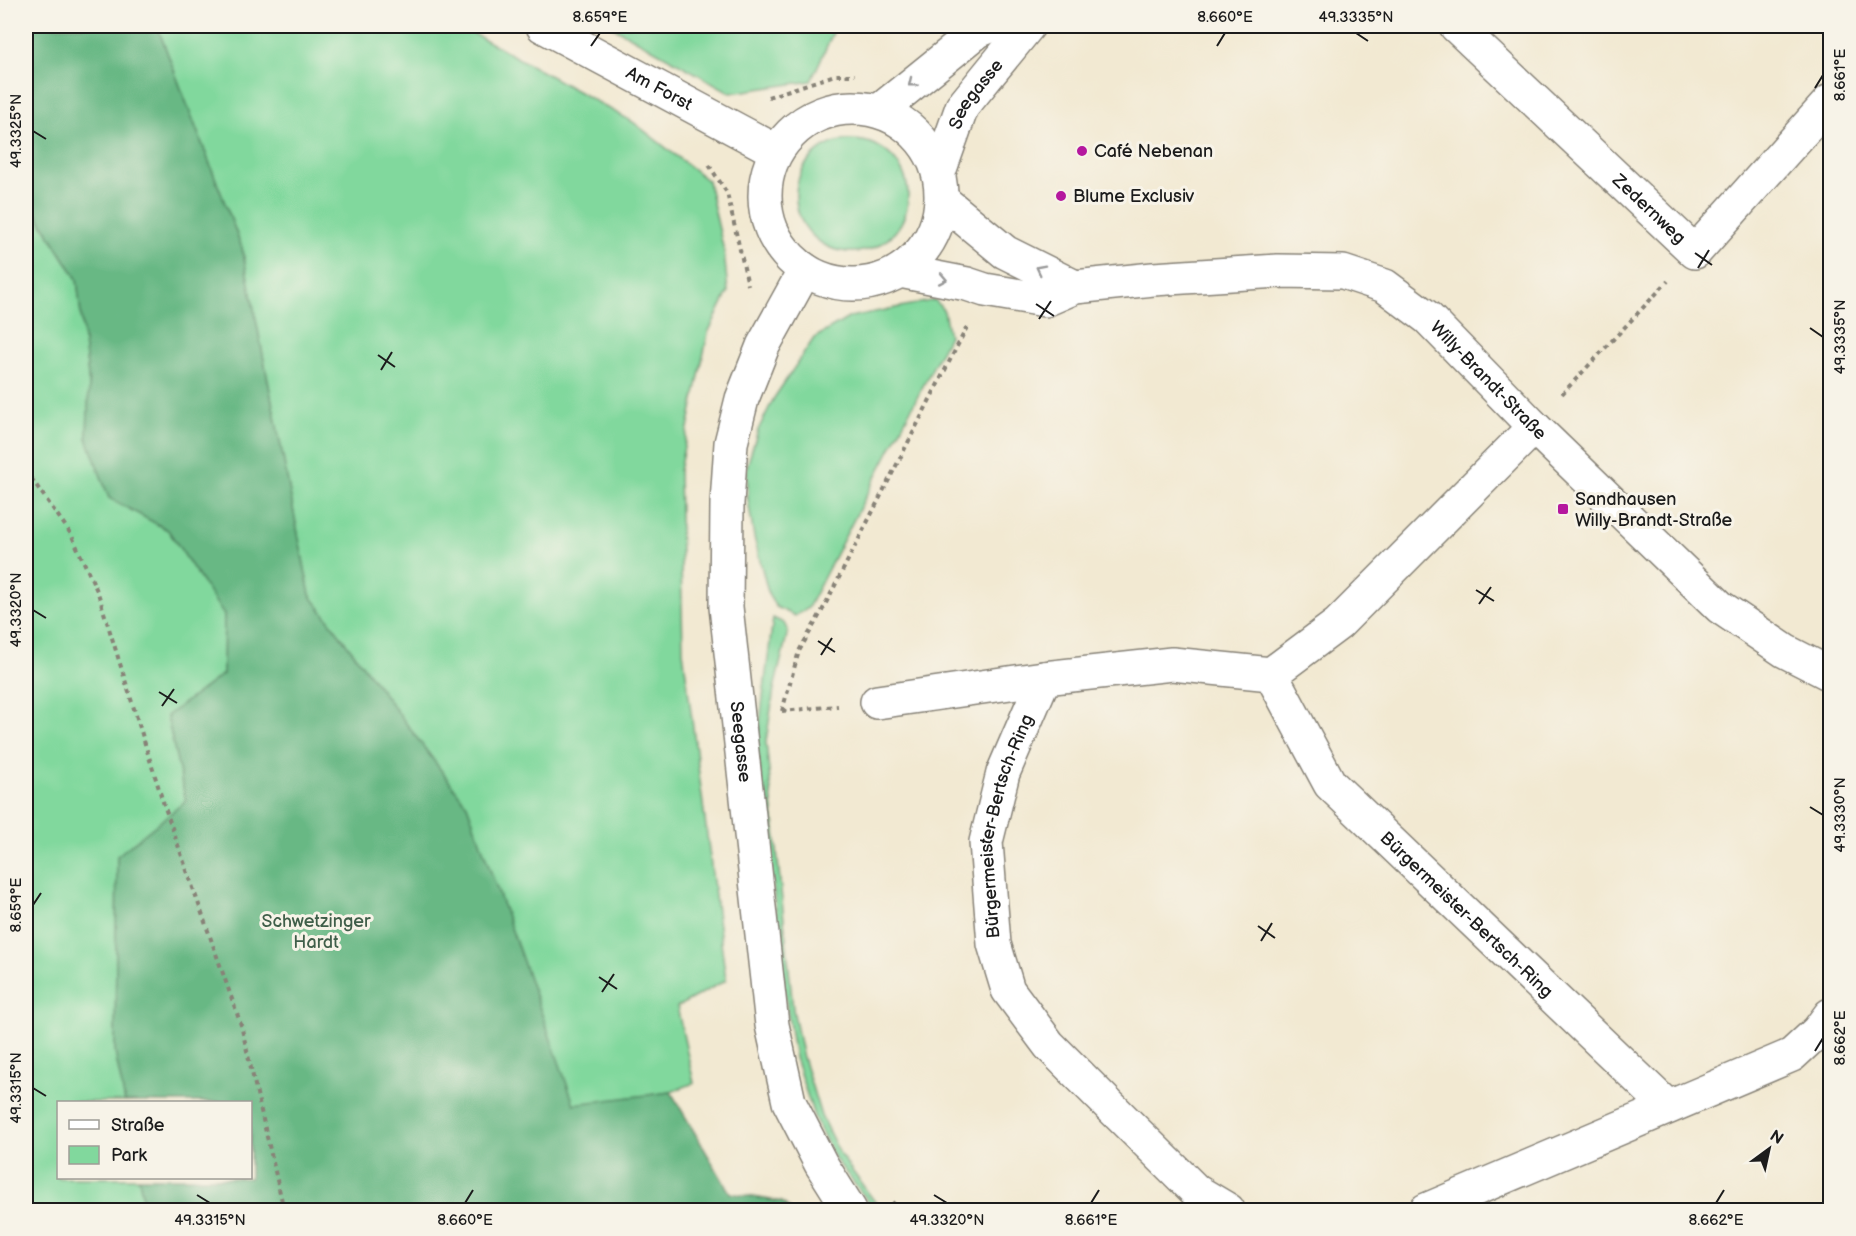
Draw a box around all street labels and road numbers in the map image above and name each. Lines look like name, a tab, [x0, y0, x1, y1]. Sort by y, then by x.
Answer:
street label: Seegasse	[945, 55, 1008, 132]
street label: Am Forst	[622, 63, 696, 115]
street label: Zedernweg	[1607, 169, 1690, 248]
street label: Willy-Brandt-Straße	[1426, 317, 1551, 444]
street label: Seegasse	[725, 700, 755, 784]
street label: Bürgermeister-Bertsch-Ring	[976, 711, 1038, 939]
street label: Bürgermeister-Bertsch-Ring	[1376, 828, 1557, 1002]

